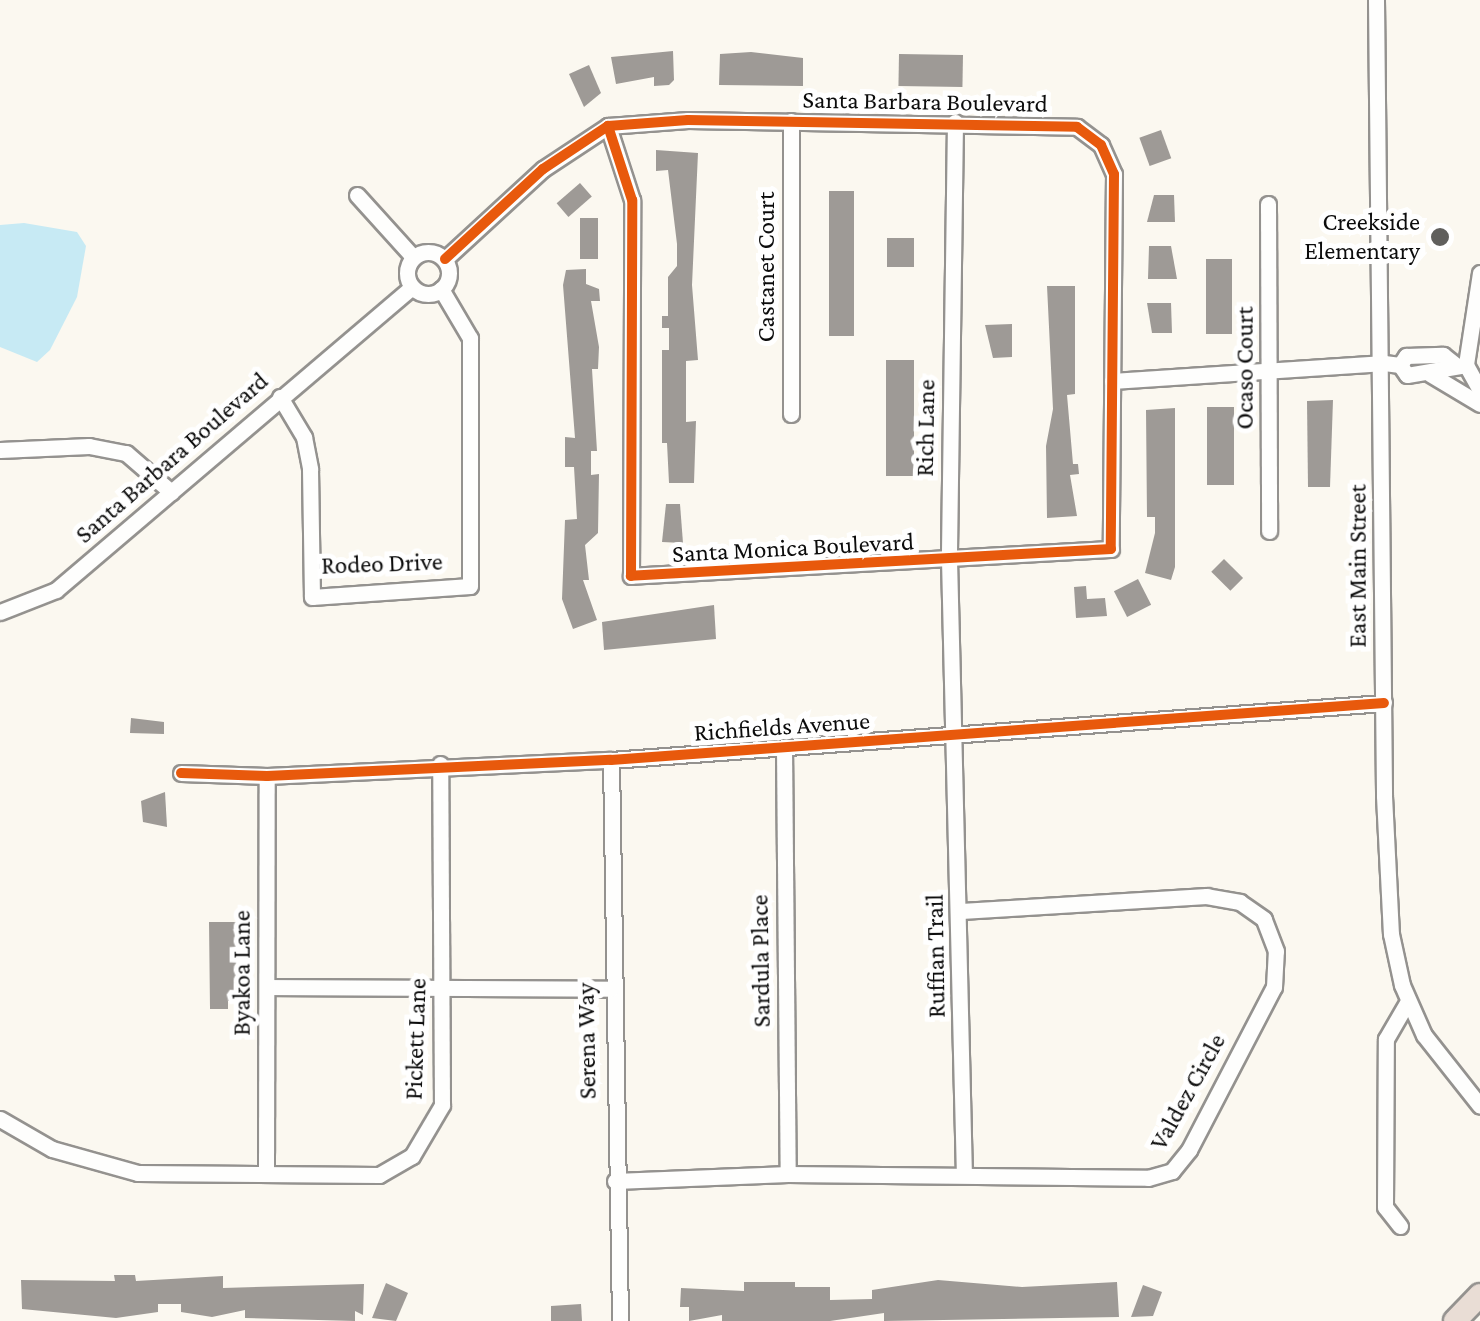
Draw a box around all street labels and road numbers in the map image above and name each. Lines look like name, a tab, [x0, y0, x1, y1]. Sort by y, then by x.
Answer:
street label: Santa Barbara Boulevard	[802, 85, 1048, 119]
street label: Castanet Court	[751, 192, 781, 342]
street label: Ocaso Court	[1230, 306, 1260, 430]
street label: Santa Barbara Boulevard	[70, 366, 274, 550]
street label: Rich Lane	[910, 379, 942, 477]
street label: East Main Street	[1343, 484, 1373, 648]
street label: Santa Monica Boulevard	[671, 527, 915, 569]
street label: Rodeo Drive	[321, 547, 443, 581]
street label: Richfields Avenue	[693, 706, 871, 748]
street label: Sardula Place	[745, 894, 777, 1028]
street label: Ruffian Trail	[920, 894, 952, 1018]
street label: Byakoa Lane	[227, 910, 257, 1036]
street label: Pickett Lane	[399, 978, 433, 1100]
street label: Serena Way	[571, 982, 603, 1100]
street label: Valdez Circle	[1144, 1029, 1232, 1155]

